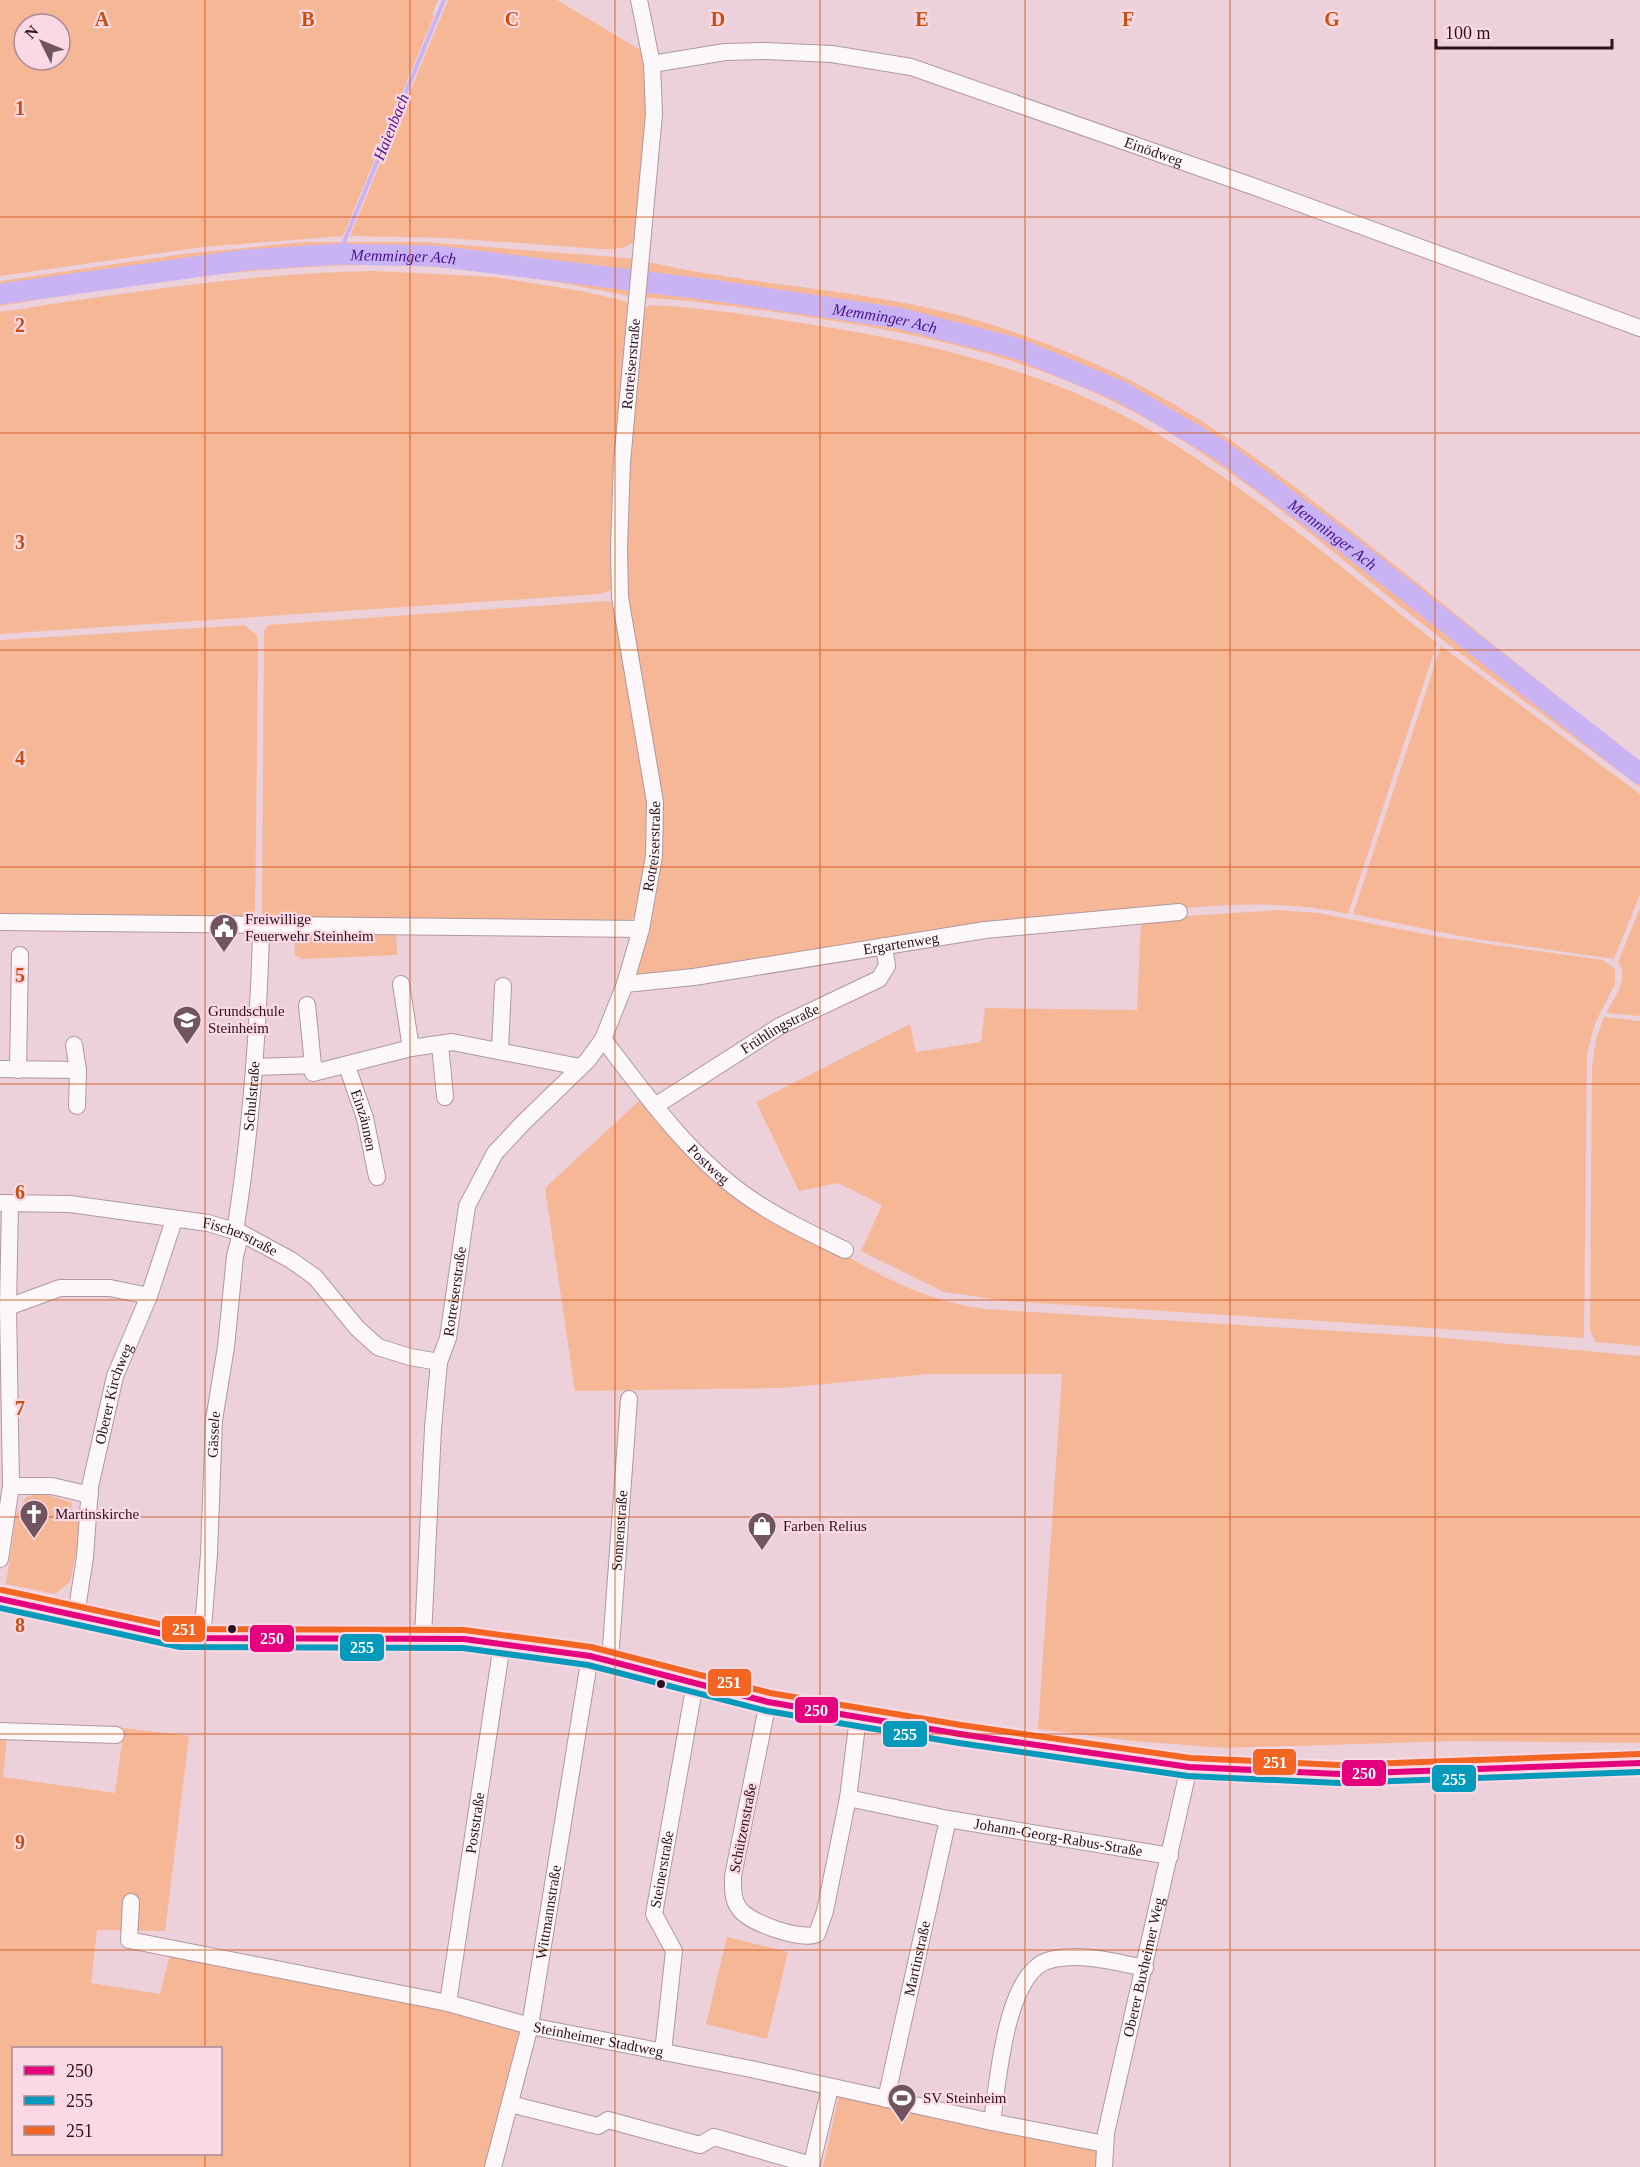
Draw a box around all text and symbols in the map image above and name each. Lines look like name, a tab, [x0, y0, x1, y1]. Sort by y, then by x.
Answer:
text: A	[95, 8, 110, 30]
text: B	[301, 8, 315, 30]
text: C	[505, 8, 519, 30]
text: D	[711, 8, 725, 30]
text: E	[915, 8, 929, 30]
text: F	[1122, 8, 1134, 30]
text: G	[1324, 8, 1340, 30]
north arrow	[12, 12, 72, 72]
scale bar	[1436, 12, 1612, 50]
text: N	[21, 22, 42, 42]
text: 100 m	[1445, 23, 1491, 43]
water label: Haienbach	[370, 91, 412, 164]
text: 1	[15, 97, 25, 119]
street label: Einödweg	[1122, 134, 1185, 169]
water label: Memminger Ach	[349, 246, 457, 267]
water label: Memminger Ach	[831, 300, 939, 336]
text: 2	[15, 314, 25, 336]
street label: Rotreiserstraße	[619, 318, 643, 410]
water label: Memminger Ach	[1285, 495, 1380, 573]
text: 3	[15, 531, 25, 553]
text: 4	[15, 747, 25, 769]
street label: Rotreiserstraße	[640, 801, 663, 893]
place label: Freiwillige Feuerwehr Steinheim	[245, 911, 374, 944]
public building icon: Freiwillige Feuerwehr Steinheim	[208, 912, 240, 954]
street label: Ergartenweg	[862, 930, 940, 958]
text: 5	[15, 964, 25, 986]
street label: Frühlingstraße	[738, 1000, 822, 1057]
place label: Grundschule Steinheim	[208, 1003, 285, 1036]
school or university icon: Grundschule Steinheim	[171, 1004, 203, 1046]
street label: Schulstraße	[240, 1060, 263, 1132]
street label: Einzäunen	[348, 1087, 380, 1153]
street label: Postweg	[684, 1141, 733, 1188]
text: 6	[15, 1181, 25, 1203]
street label: Fischerstraße	[202, 1214, 280, 1259]
street label: Rotreiserstraße	[440, 1245, 469, 1338]
street label: Oberer Kirchweg	[92, 1341, 136, 1446]
text: 7	[15, 1397, 25, 1419]
street label: Gässele	[205, 1410, 223, 1458]
street label: Sonnenstraße	[609, 1489, 630, 1571]
church icon: Martinskirche	[18, 1498, 50, 1540]
place label: Martinskirche	[55, 1506, 139, 1522]
shop icon: Farben Relius	[746, 1510, 778, 1552]
place label: Farben Relius	[783, 1518, 867, 1534]
text: 8	[15, 1614, 25, 1636]
line badge: 251	[161, 1615, 206, 1643]
text: 251	[172, 1621, 196, 1638]
unlabelled marker	[226, 1623, 238, 1635]
line badge: 250	[249, 1624, 295, 1653]
text: 250	[260, 1630, 284, 1647]
line badge: 255	[339, 1633, 385, 1662]
text: 255	[350, 1639, 374, 1656]
line badge: 251	[707, 1668, 752, 1697]
text: 251	[717, 1674, 741, 1691]
unlabelled marker	[655, 1678, 667, 1690]
line badge: 250	[794, 1696, 839, 1724]
text: 250	[804, 1702, 828, 1719]
line badge: 255	[882, 1720, 928, 1748]
text: 255	[893, 1726, 917, 1743]
line badge: 251	[1252, 1748, 1297, 1776]
text: 251	[1263, 1754, 1287, 1771]
line badge: 250	[1341, 1759, 1387, 1787]
line badge: 255	[1431, 1764, 1477, 1793]
text: 250	[1352, 1765, 1376, 1782]
text: 255	[1442, 1771, 1466, 1788]
street label: Schützenstraße	[726, 1782, 760, 1874]
street label: Poststraße	[463, 1791, 488, 1855]
street label: Johann-Georg-Rabus-Straße	[973, 1815, 1144, 1859]
street label: Steinerstraße	[647, 1829, 677, 1909]
text: 9	[15, 1831, 25, 1853]
street label: Wittmannstraße	[533, 1864, 564, 1961]
street label: Oberer Buxheimer Weg	[1120, 1895, 1167, 2039]
street label: Martinstraße	[901, 1919, 933, 1998]
street label: Steinheimer Stadtweg	[532, 2019, 665, 2060]
legend	[12, 2047, 222, 2155]
text: 250	[66, 2061, 93, 2081]
sports icon: SV Steinheim	[886, 2082, 918, 2124]
place label: SV Steinheim	[923, 2090, 1007, 2106]
text: 255	[66, 2091, 93, 2111]
text: 251	[66, 2121, 93, 2141]

